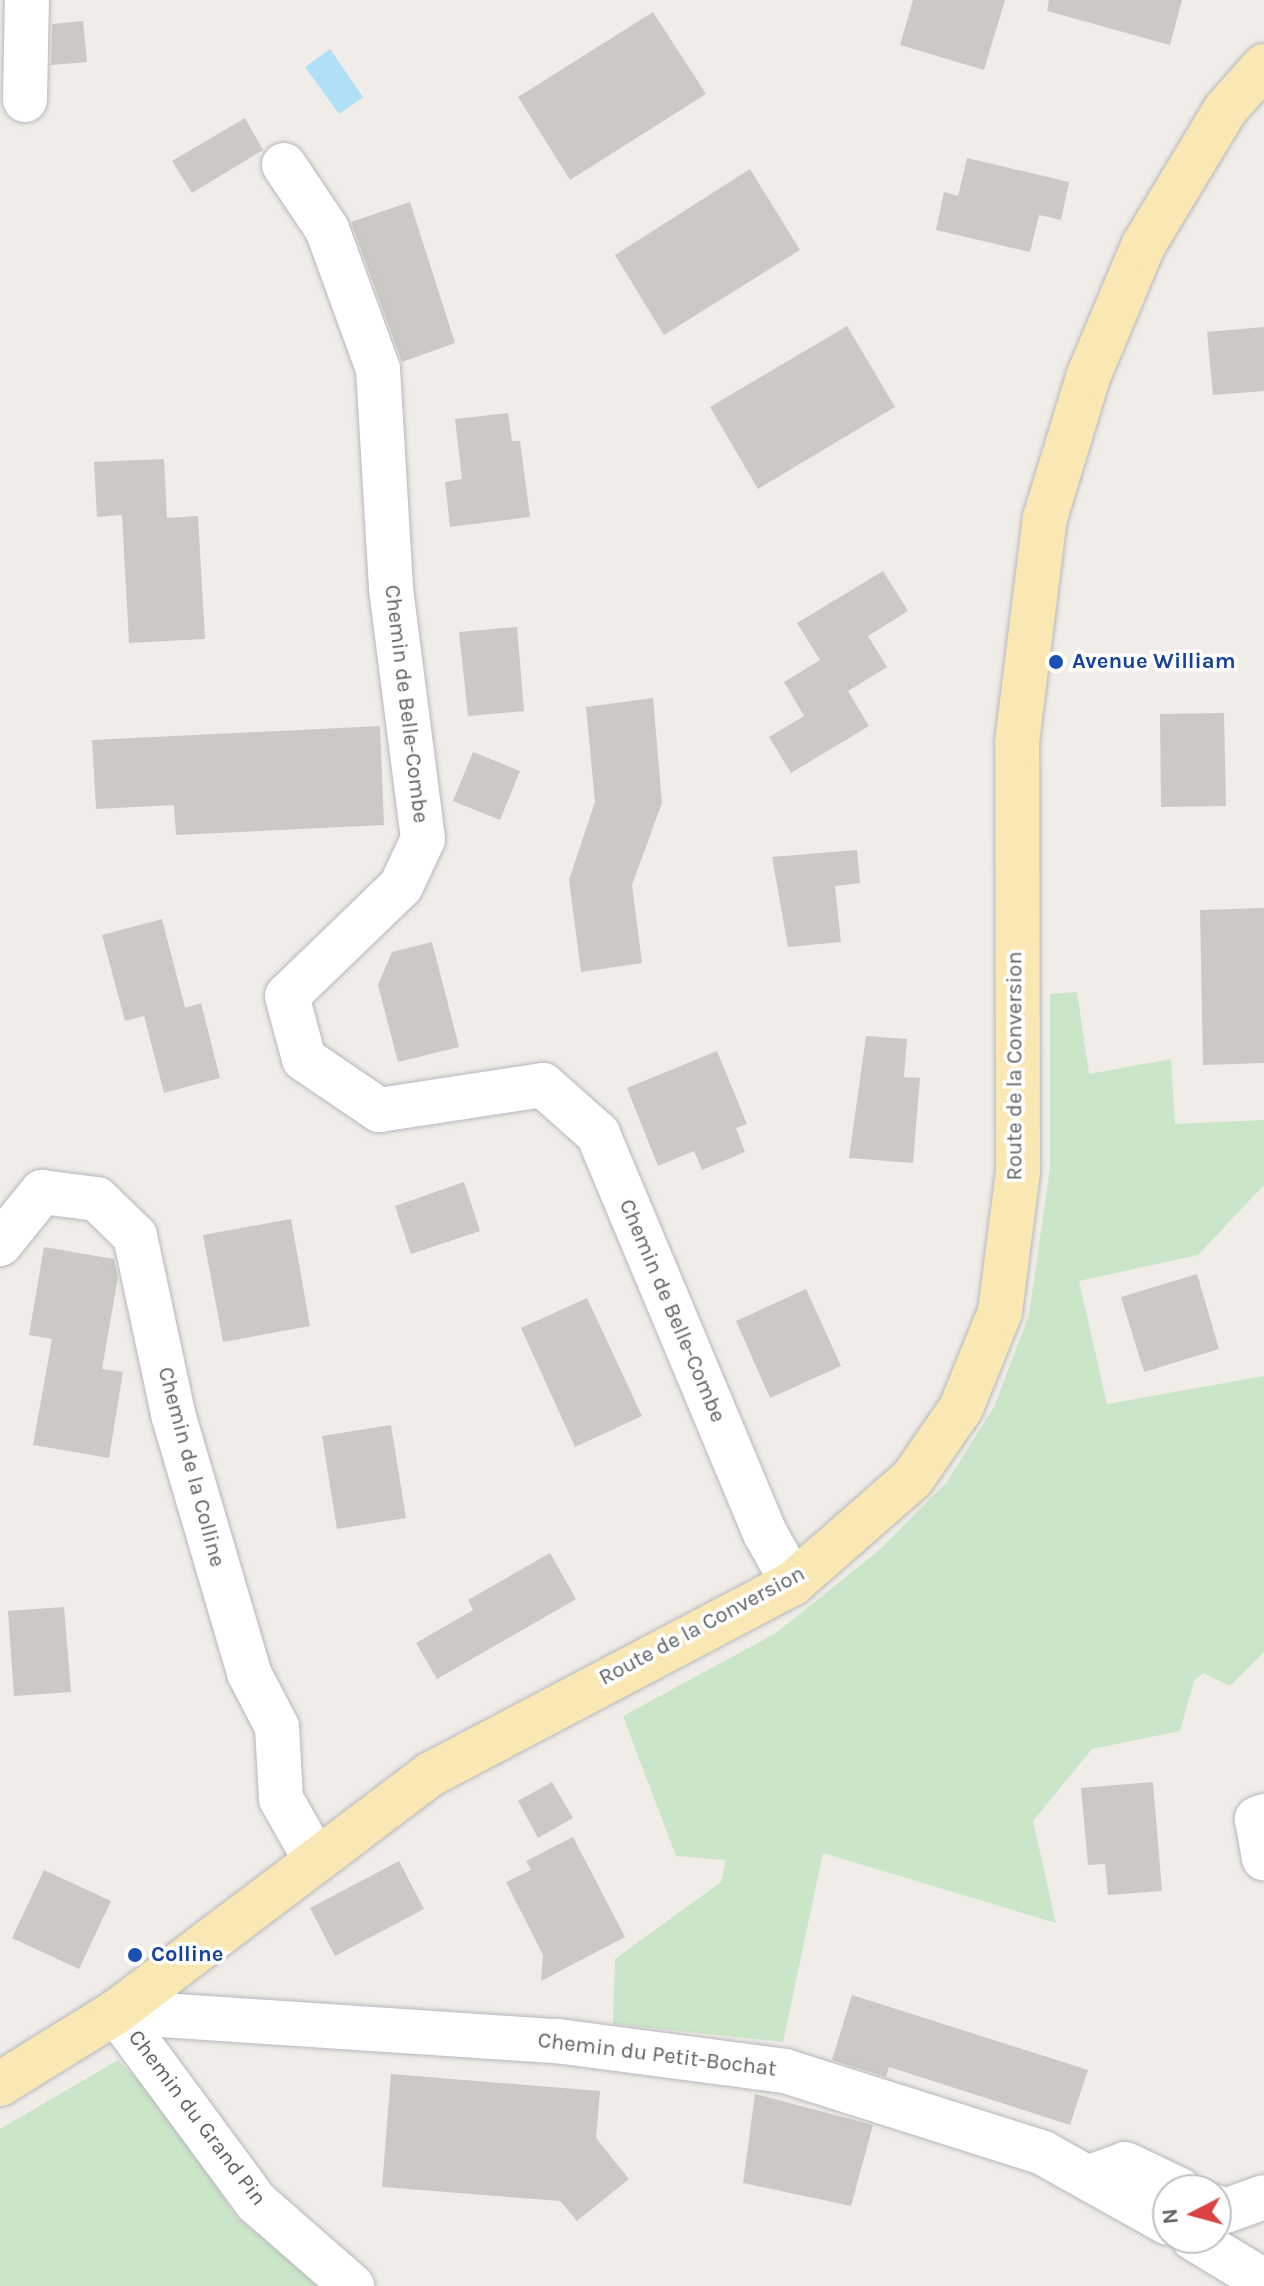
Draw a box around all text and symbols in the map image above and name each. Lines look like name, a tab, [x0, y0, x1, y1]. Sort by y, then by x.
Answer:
street label: Chemin de Belle-Combe	[378, 583, 434, 825]
place label: Avenue William	[1072, 649, 1236, 675]
marker: Avenue William	[1047, 653, 1065, 671]
street label: Route de la Conversion	[1002, 951, 1028, 1181]
street label: Chemin de Belle-Combe	[613, 1195, 731, 1427]
street label: Chemin de la Colline	[152, 1364, 230, 1570]
street label: Route de la Conversion	[595, 1561, 809, 1691]
place label: Colline	[151, 1942, 223, 1968]
marker: Colline	[126, 1946, 144, 1964]
street label: Chemin du Grand Pin	[122, 2025, 272, 2211]
street label: Chemin du Petit-Bochat	[536, 2027, 778, 2083]
north arrow	[1152, 2174, 1232, 2254]
text: N	[1156, 2207, 1184, 2226]

